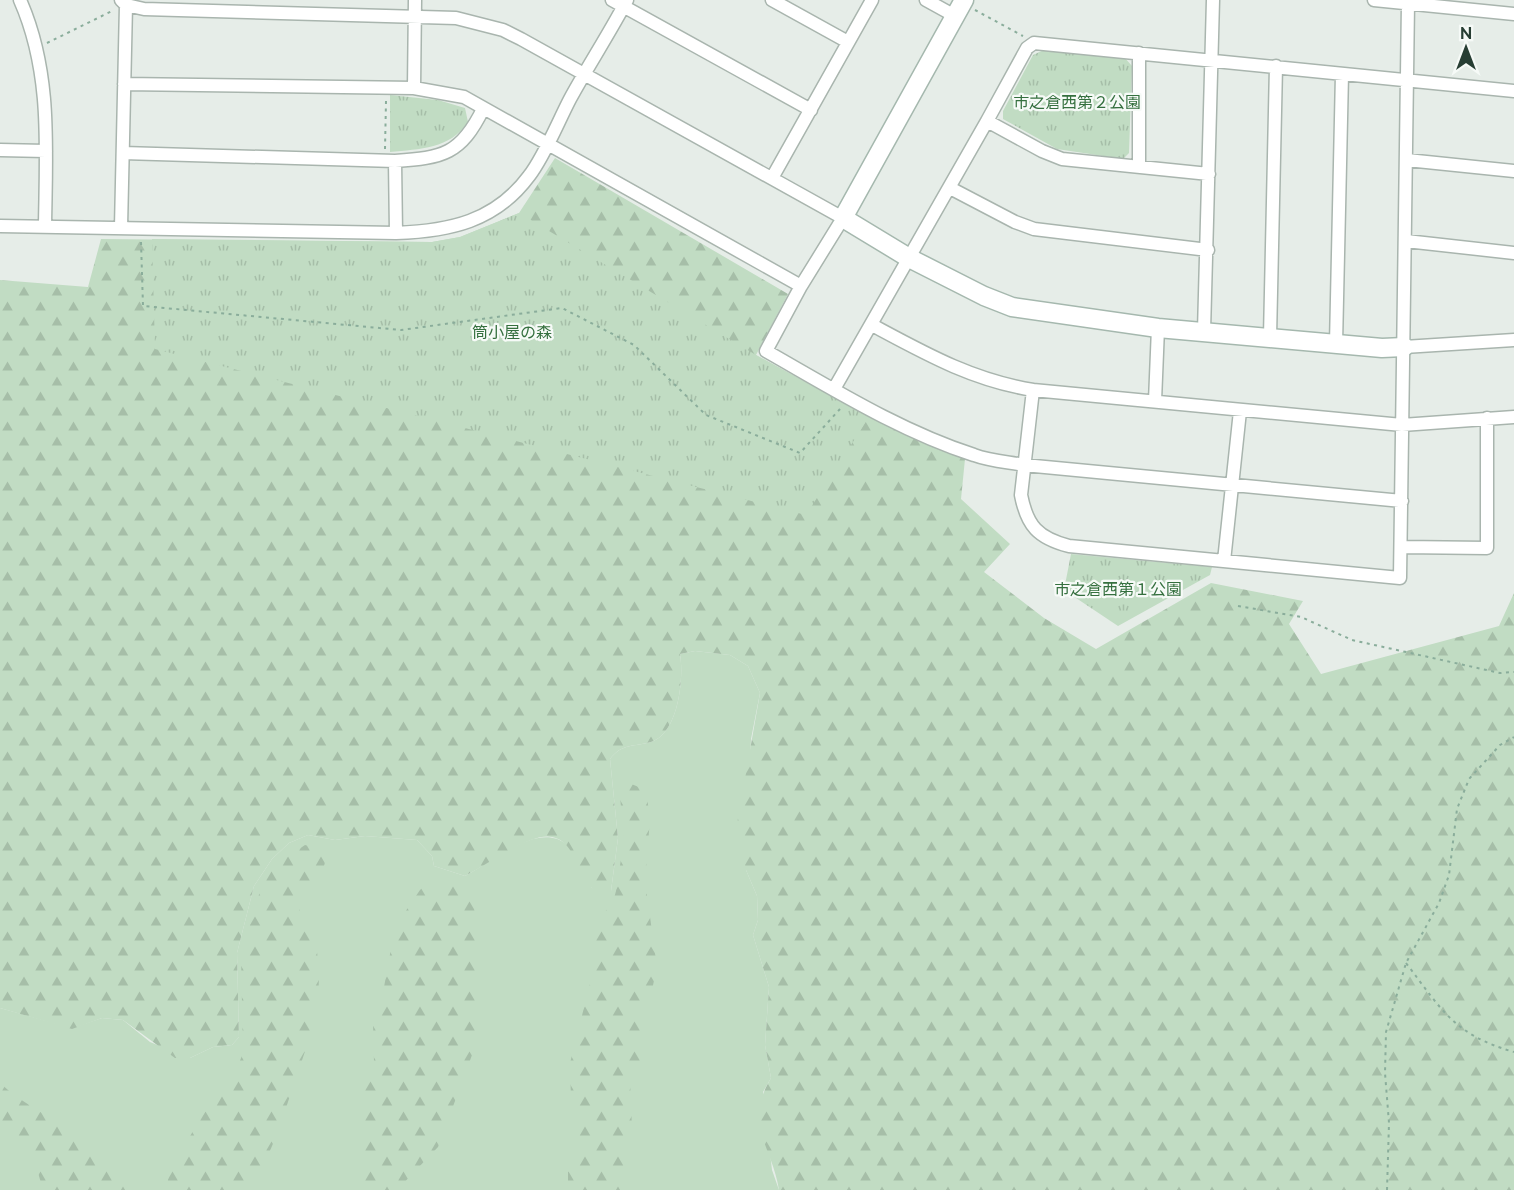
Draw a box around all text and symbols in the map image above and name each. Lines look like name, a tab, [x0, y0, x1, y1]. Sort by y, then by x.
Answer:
north arrow	[1436, 18, 1496, 78]
text: N	[1460, 24, 1472, 43]
park label: 市之倉西第２公園	[1013, 93, 1141, 112]
park label: 筒小屋の森	[472, 323, 552, 342]
park label: 市之倉西第１公園	[1054, 580, 1182, 599]

